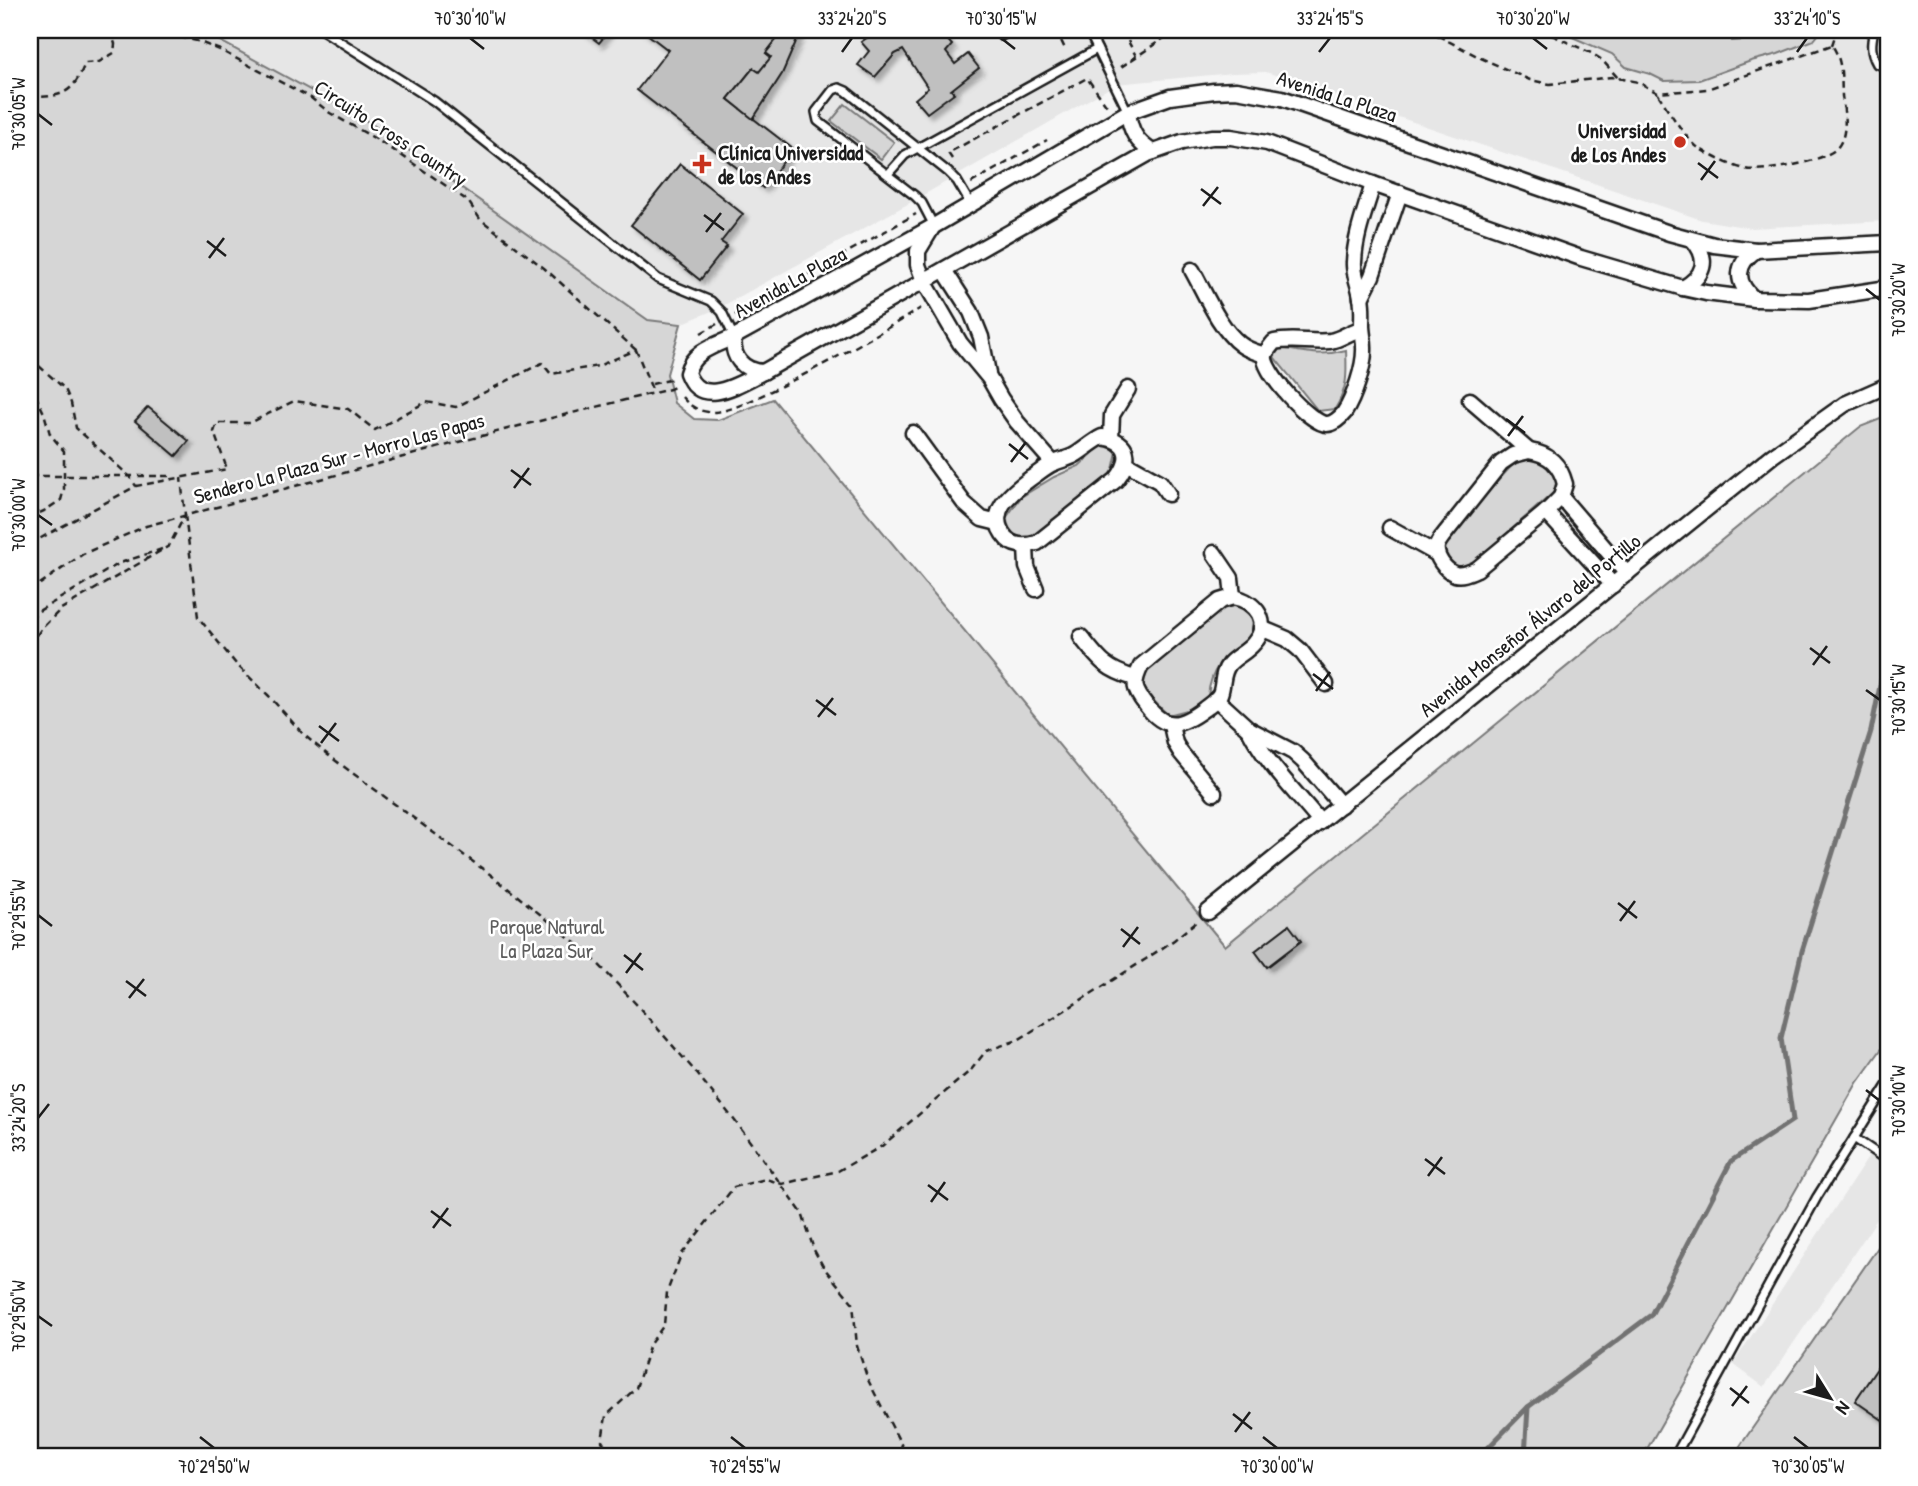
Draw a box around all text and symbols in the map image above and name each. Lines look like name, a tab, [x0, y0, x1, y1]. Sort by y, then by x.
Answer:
text: 70°30'10"W	[434, 6, 506, 31]
text: 33°24'20"S	[818, 6, 886, 31]
text: 70°30'15"W	[966, 6, 1036, 31]
text: 33°24'15"S	[1297, 6, 1363, 31]
text: 70°30'20"W	[1496, 6, 1570, 31]
text: 33°24'10"S	[1774, 6, 1840, 31]
street label: Avenida La Plaza	[1273, 63, 1401, 129]
street label: Circuito Cross Country	[309, 73, 473, 193]
text: 70°30'05"W	[6, 78, 31, 150]
place label: Universidad de Los Andes	[1571, 116, 1667, 169]
marker: Universidad de Los Andes	[1672, 134, 1688, 150]
place label: Clínica Universidad de los Andes	[718, 138, 864, 191]
marker: Clínica Universidad de los Andes	[692, 154, 712, 174]
street label: Avenida La Plaza	[729, 239, 851, 325]
text: 70°30'20"W	[1886, 263, 1911, 337]
street label: Sendero La Plaza Sur - Morro Las Papas	[191, 405, 487, 511]
text: 70°30'00"W	[6, 479, 31, 551]
street label: Avenida Monseñor Álvaro del Portillo	[1413, 527, 1647, 723]
text: 70°30'15"W	[1886, 665, 1911, 735]
text: 70°29'55"W	[6, 880, 31, 950]
park label: Parque Natural La Plaza Sur	[490, 912, 605, 965]
text: 70°30'10"W	[1886, 1065, 1911, 1137]
text: 33°24'20"S	[6, 1084, 31, 1152]
text: 70°29'50"W	[6, 1280, 31, 1352]
north arrow	[1796, 1364, 1866, 1434]
text: N	[1830, 1396, 1857, 1420]
text: 70°29'50"W	[178, 1454, 250, 1479]
text: 70°29'55"W	[710, 1454, 780, 1479]
text: 70°30'00"W	[1241, 1454, 1313, 1479]
text: 70°30'05"W	[1772, 1454, 1844, 1479]

